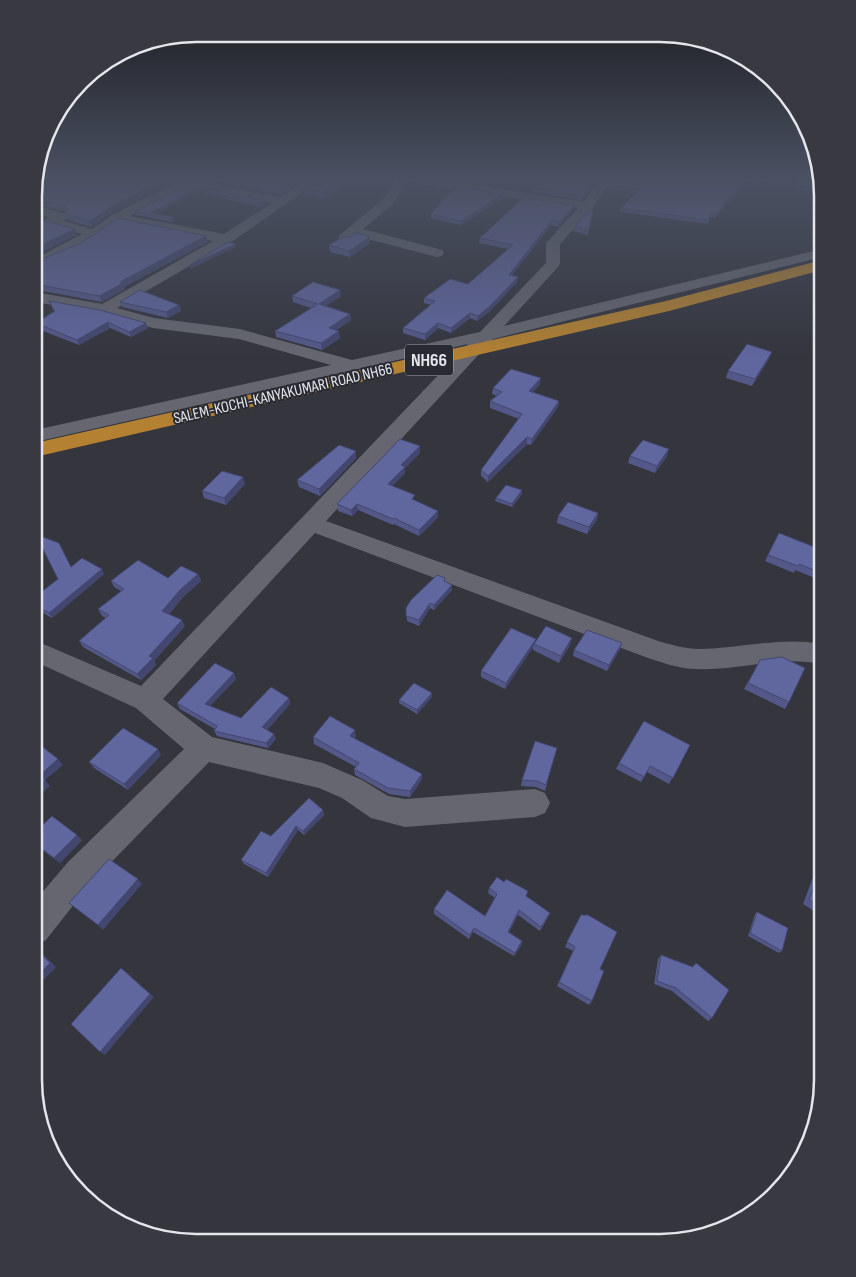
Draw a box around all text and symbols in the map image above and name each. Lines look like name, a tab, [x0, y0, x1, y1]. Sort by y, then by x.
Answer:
road number: NH66	[405, 344, 453, 376]
street label: SALEM-KOCHI-KANYAKUMARI ROAD NH66	[172, 360, 394, 428]

